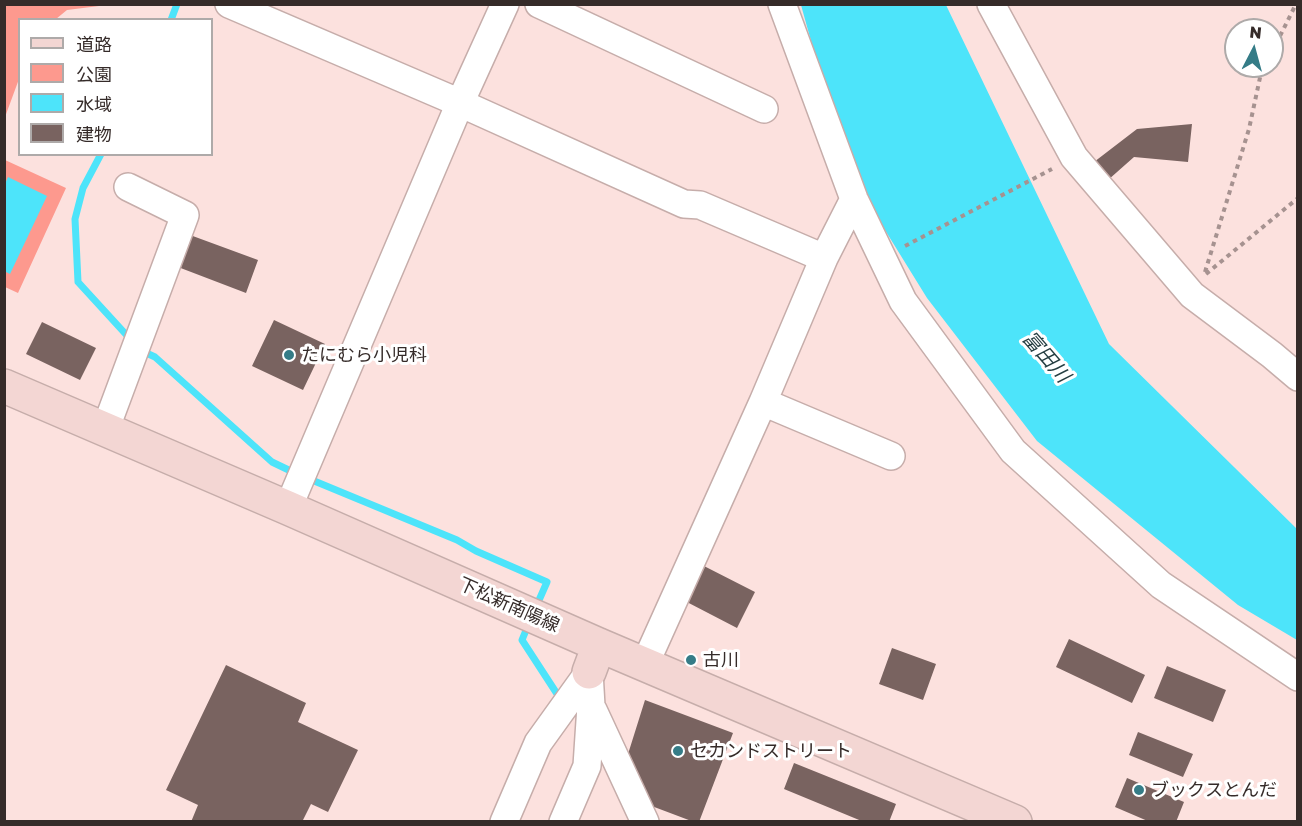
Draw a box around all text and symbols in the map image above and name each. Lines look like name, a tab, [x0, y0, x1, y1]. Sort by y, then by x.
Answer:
legend	[18, 18, 213, 156]
north arrow	[1224, 18, 1284, 78]
text: N	[1249, 22, 1263, 43]
text: 道路	[76, 33, 112, 55]
text: 公園	[76, 63, 112, 85]
text: 水域	[76, 93, 112, 115]
text: 建物	[76, 123, 112, 145]
water label: 富田川	[1017, 326, 1075, 388]
place label: たにむら小児科	[301, 344, 427, 366]
marker: たにむら小児科	[282, 348, 296, 362]
street label: 下松新南陽線	[455, 573, 563, 637]
place label: 古川	[703, 649, 739, 671]
marker: 古川	[684, 653, 698, 667]
place label: セカンドストリート	[690, 740, 852, 762]
marker: セカンドストリート	[671, 744, 685, 758]
place label: ブックスとんだ	[1151, 779, 1277, 801]
marker: ブックスとんだ	[1132, 783, 1146, 797]

